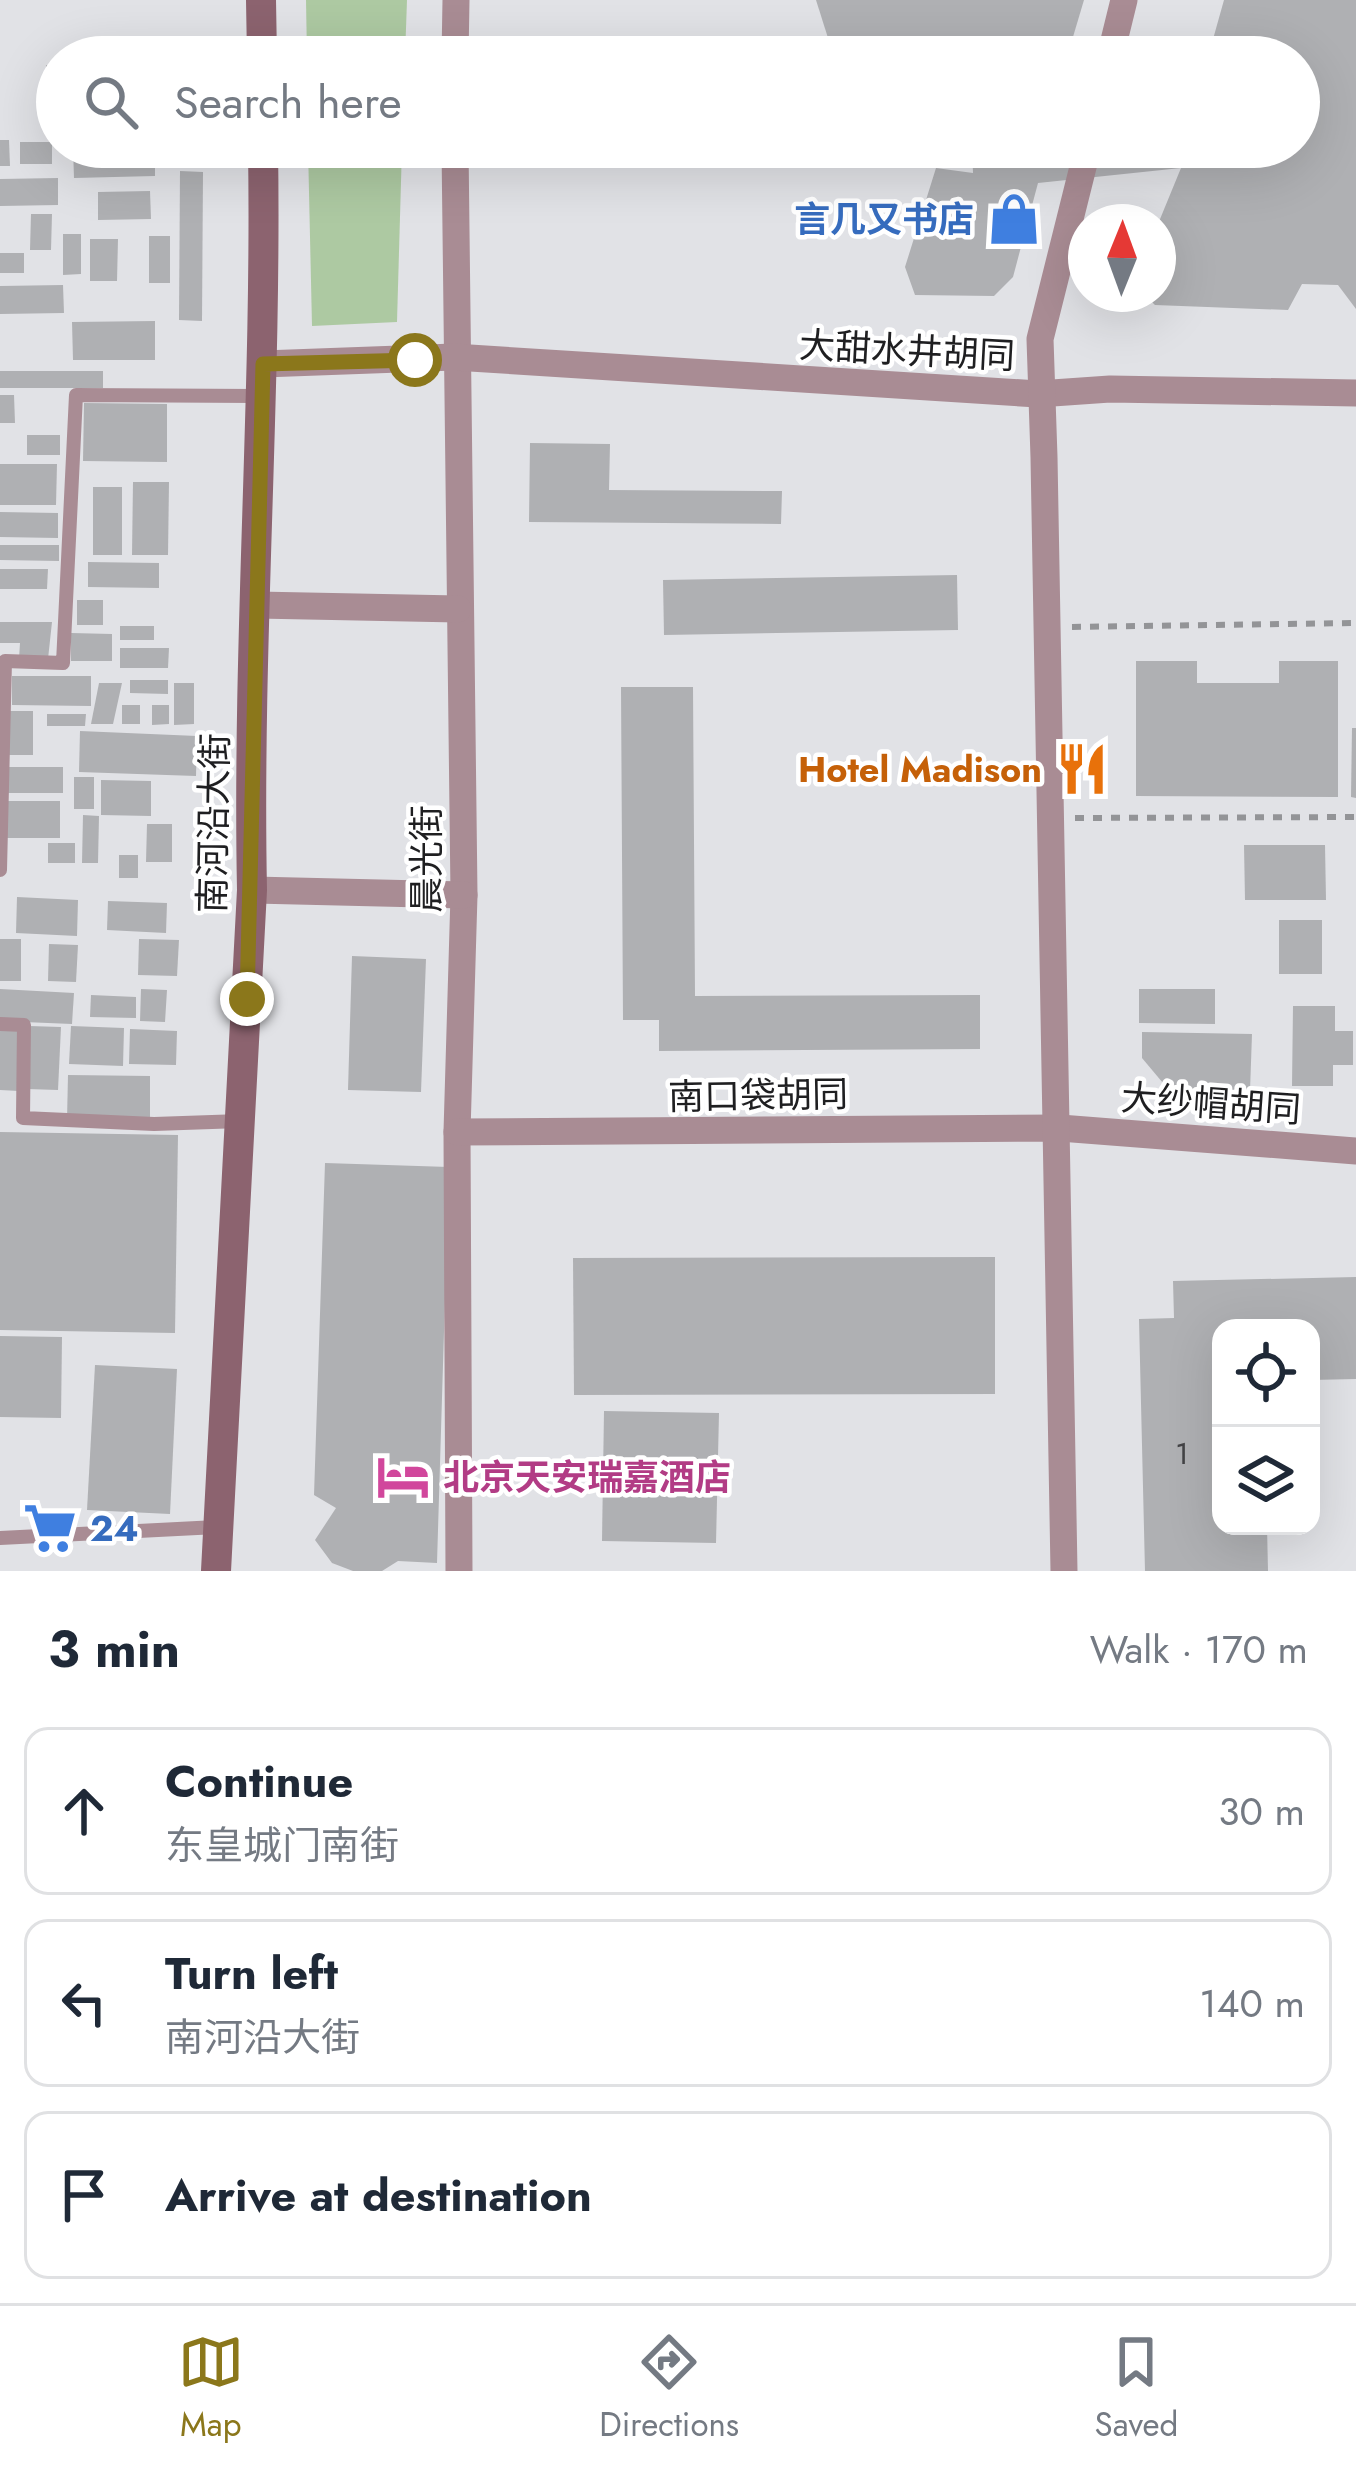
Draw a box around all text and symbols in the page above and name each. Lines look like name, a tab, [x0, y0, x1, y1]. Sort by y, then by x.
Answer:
search box	[36, 36, 1320, 168]
icon: search	[78, 69, 144, 135]
text: Search here	[174, 70, 402, 135]
shop icon: 言几又书店	[985, 190, 1043, 248]
place label: 言几又书店	[794, 193, 974, 245]
north arrow	[1068, 204, 1176, 312]
street label: 大甜水井胡同	[798, 318, 1016, 382]
route start	[388, 333, 442, 387]
street label: 南河沿大街	[185, 733, 241, 913]
restaurant icon: Hotel Madison	[1053, 740, 1111, 798]
place label: Hotel Madison	[798, 743, 1042, 795]
street label: 晨光街	[400, 805, 452, 913]
route end	[220, 972, 274, 1026]
street label: 南口袋胡同	[668, 1067, 848, 1123]
street label: 大纱帽胡同	[1119, 1071, 1303, 1135]
map controls	[1212, 1319, 1320, 1535]
button: locate	[1212, 1319, 1320, 1427]
button: layers	[1212, 1427, 1320, 1535]
house number: 1	[1175, 1432, 1189, 1475]
hotel icon: 北京天安瑞嘉酒店	[374, 1448, 432, 1506]
place label: 北京天安瑞嘉酒店	[443, 1451, 731, 1503]
supermarket icon: 24	[21, 1499, 79, 1557]
place label: 24	[90, 1502, 139, 1554]
text: 3 min	[48, 1612, 180, 1686]
text: Walk · 170 m	[1090, 1621, 1308, 1678]
text: Continue	[165, 1749, 353, 1814]
icon: ahead	[51, 1778, 117, 1844]
text: 30 m	[1218, 1783, 1305, 1840]
text: 东皇城门南街	[165, 1817, 399, 1874]
text: Turn left	[165, 1941, 338, 2006]
icon: left	[51, 1970, 117, 2036]
text: 140 m	[1199, 1975, 1305, 2032]
text: 南河沿大街	[165, 2009, 360, 2066]
icon: arrive	[51, 2162, 117, 2228]
text: Arrive at destination	[165, 2163, 592, 2228]
tab: Map	[178, 2329, 244, 2448]
tab: Directions	[599, 2329, 739, 2448]
tab: Saved	[1095, 2329, 1178, 2448]

